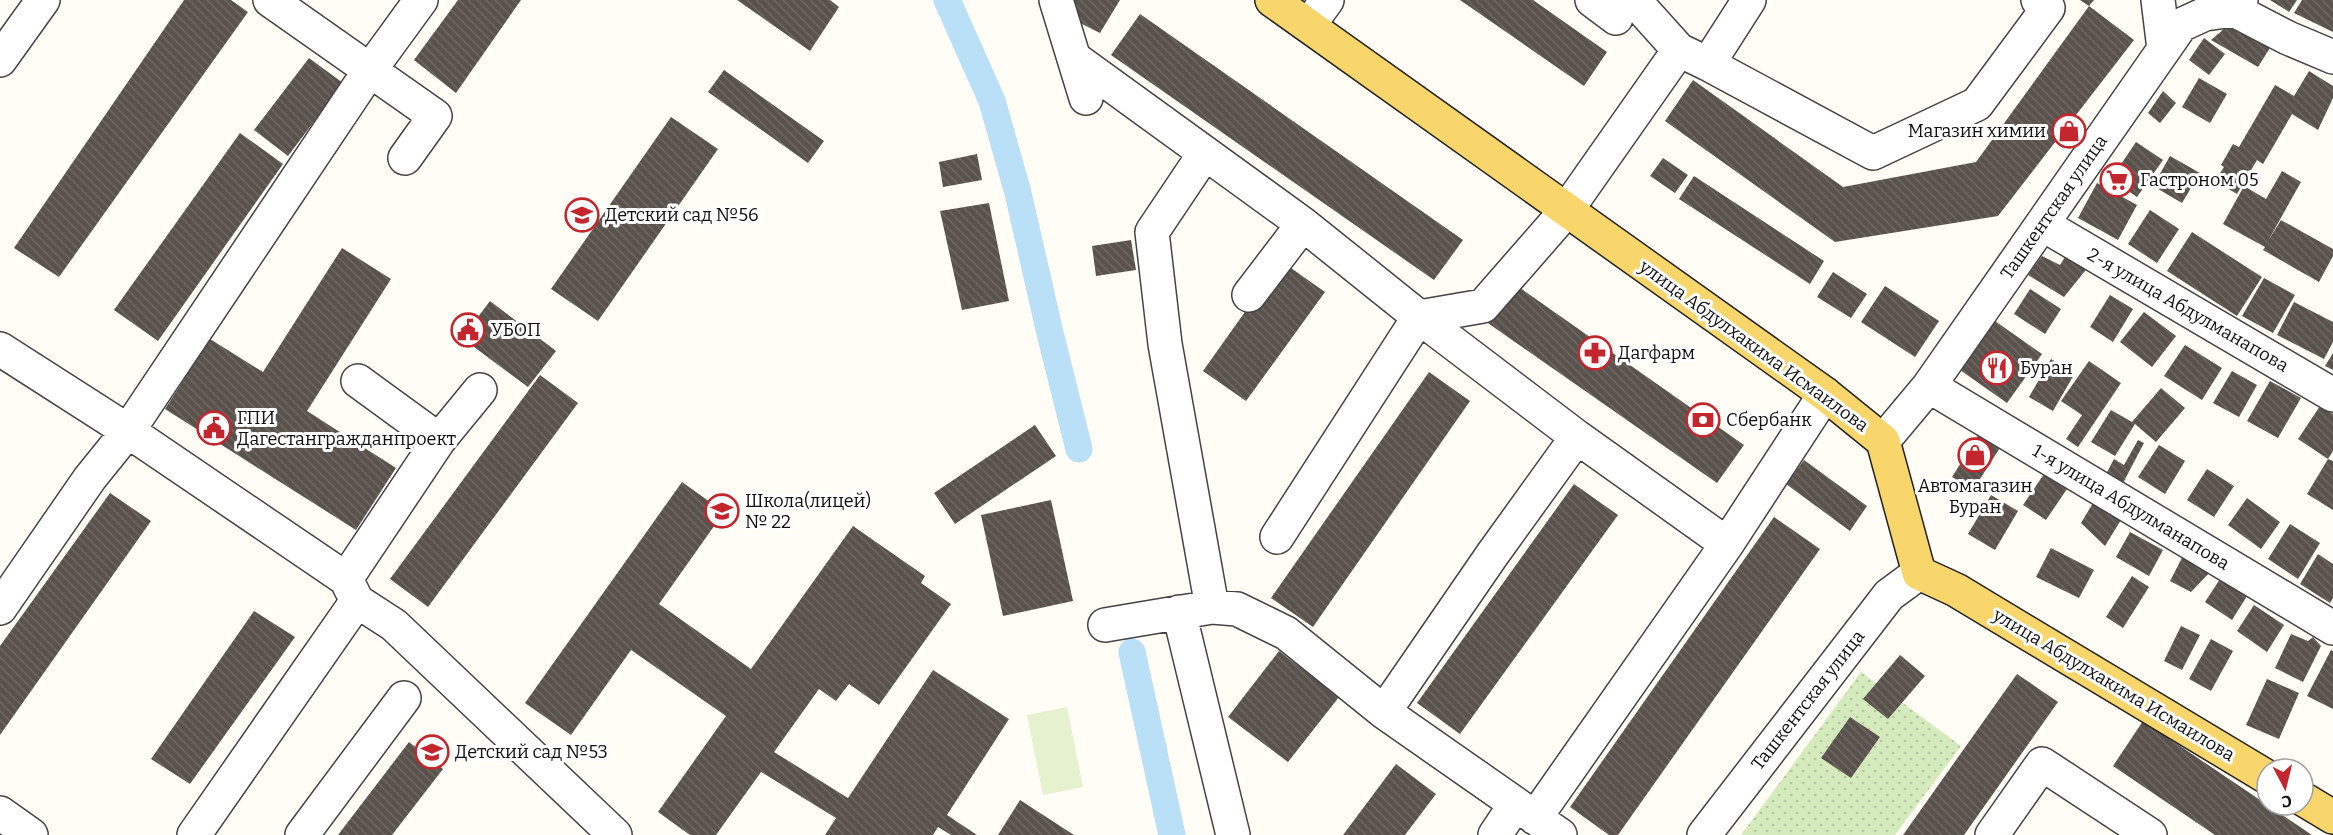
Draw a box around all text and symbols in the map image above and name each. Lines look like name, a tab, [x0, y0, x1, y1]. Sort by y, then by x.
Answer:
shop icon: Магазин химии	[2051, 113, 2087, 149]
place label: Магазин химии	[1908, 120, 2046, 142]
street label: Ташкентская улица	[1996, 130, 2112, 283]
supermarket icon: Гастроном 05	[2099, 162, 2135, 198]
place label: Гастроном 05	[2140, 169, 2259, 191]
school or university icon: Детский сад №56	[564, 197, 600, 233]
place label: Детский сад №56	[605, 204, 759, 226]
street label: 2-я улица Абдулманапова	[2084, 243, 2293, 377]
street label: улица Абдулхакима Исмаилова	[1634, 255, 1873, 437]
public building icon: УБОП	[450, 312, 486, 348]
place label: УБОП	[491, 319, 541, 341]
pharmacy icon: Дагфарм	[1577, 335, 1613, 371]
place label: Дагфарм	[1618, 342, 1695, 364]
restaurant icon: Буран	[1979, 350, 2015, 386]
place label: Буран	[2020, 357, 2073, 379]
bank icon: Сбербанк	[1685, 402, 1721, 438]
place label: ГПИ Дагестангражданпроект	[237, 407, 456, 450]
place label: Сбербанк	[1726, 409, 1812, 431]
public building icon: ГПИ Дагестангражданпроект	[196, 410, 232, 446]
shop icon: Автомагазин Буран	[1957, 437, 1993, 473]
street label: 1-я улица Абдулманапова	[2028, 439, 2234, 575]
place label: Автомагазин Буран	[1918, 475, 2032, 518]
place label: Школа(лицей) № 22	[745, 490, 871, 533]
school or university icon: Школа(лицей) № 22	[704, 493, 740, 529]
street label: улица Абдулхакима Исмаилова	[1988, 604, 2239, 766]
street label: Ташкентская улица	[1747, 626, 1869, 774]
school or university icon: Детский сад №53	[414, 734, 450, 770]
place label: Детский сад №53	[455, 741, 608, 763]
north arrow	[2255, 757, 2315, 817]
text: С	[2281, 791, 2293, 811]

